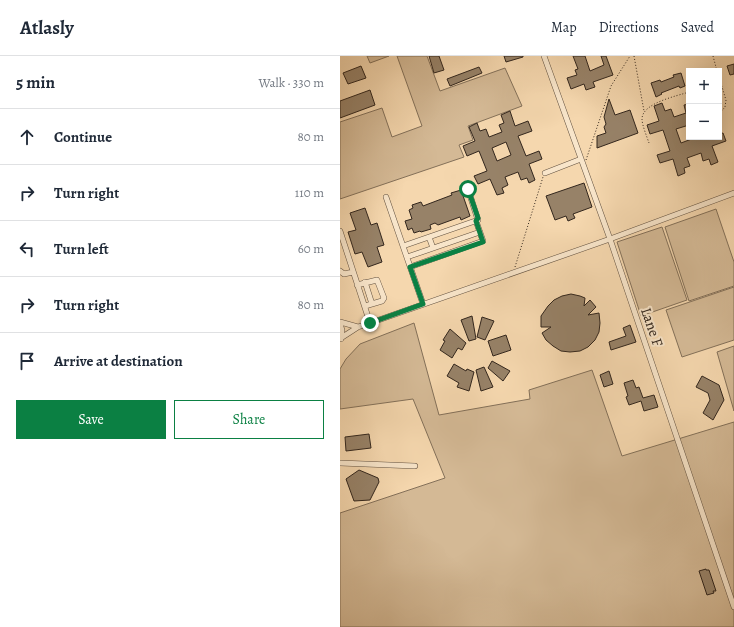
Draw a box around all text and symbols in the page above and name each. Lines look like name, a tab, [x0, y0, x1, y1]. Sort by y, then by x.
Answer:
text: Atlasly	[20, 15, 74, 41]
text: Map	[551, 18, 577, 37]
text: Directions	[599, 18, 659, 37]
text: Saved	[681, 18, 714, 37]
map controls	[686, 68, 722, 140]
button: +	[686, 68, 722, 104]
text: 5 min	[16, 71, 55, 94]
text: Walk · 330 m	[258, 74, 324, 91]
button: −	[686, 104, 722, 140]
icon: ahead	[16, 126, 38, 148]
text: Continue	[54, 127, 112, 147]
text: 80 m	[297, 128, 324, 145]
route start	[459, 180, 477, 198]
icon: right	[16, 182, 38, 204]
text: Turn right	[54, 183, 119, 203]
text: 110 m	[295, 184, 324, 201]
icon: left	[16, 238, 38, 260]
text: Turn left	[54, 239, 109, 259]
text: 60 m	[298, 240, 324, 257]
icon: right	[16, 294, 38, 316]
text: Turn right	[54, 295, 119, 315]
text: 80 m	[297, 296, 324, 313]
street label: Lane F	[636, 305, 668, 350]
route end	[361, 314, 379, 332]
icon: arrive	[16, 350, 38, 372]
text: Arrive at destination	[54, 351, 183, 371]
button: Save	[16, 400, 166, 439]
button: Share	[174, 400, 324, 439]

